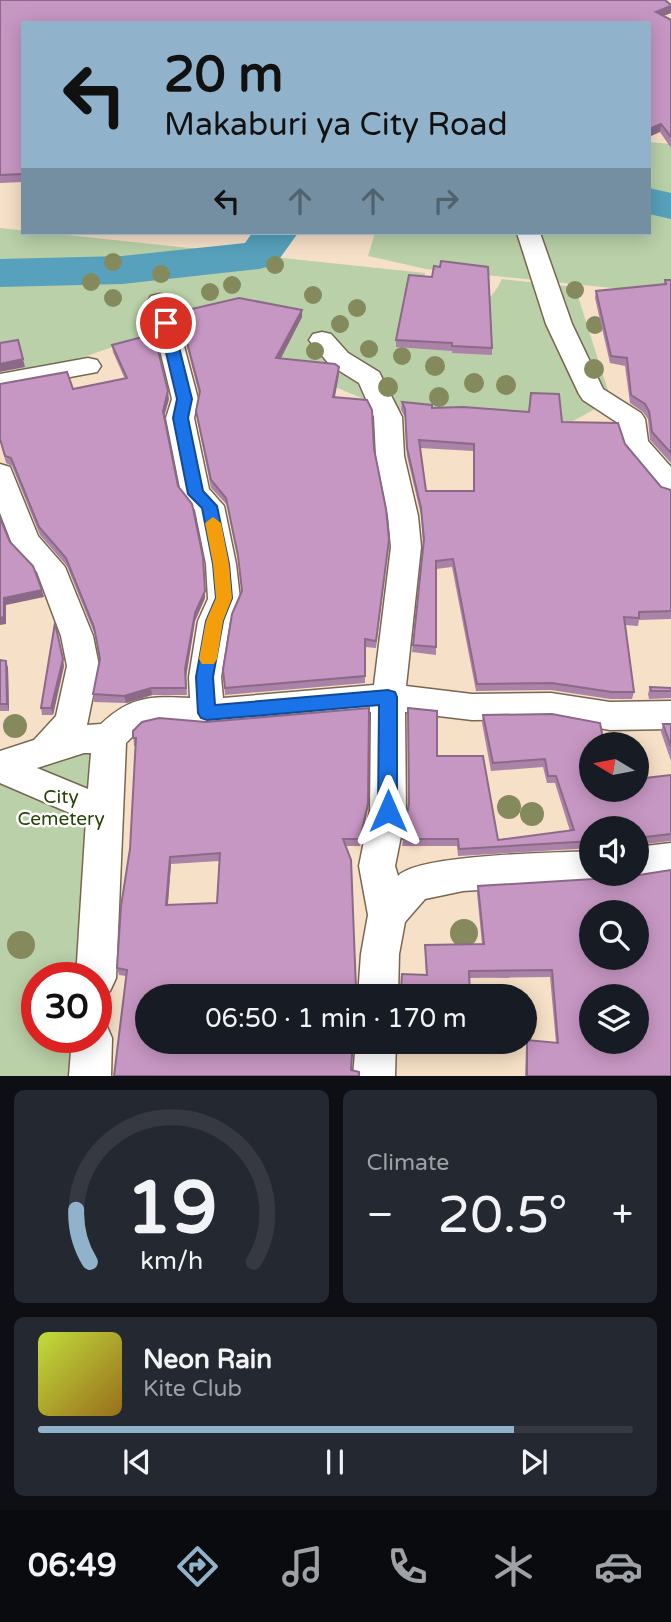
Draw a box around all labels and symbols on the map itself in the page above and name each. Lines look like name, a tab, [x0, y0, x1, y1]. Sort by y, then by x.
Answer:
pin	[136, 293, 196, 353]
north arrow	[579, 732, 649, 802]
position arrow	[351, 774, 425, 848]
park label: City Cemetery	[17, 786, 105, 830]
speed limit sign: 30	[21, 962, 112, 1053]

